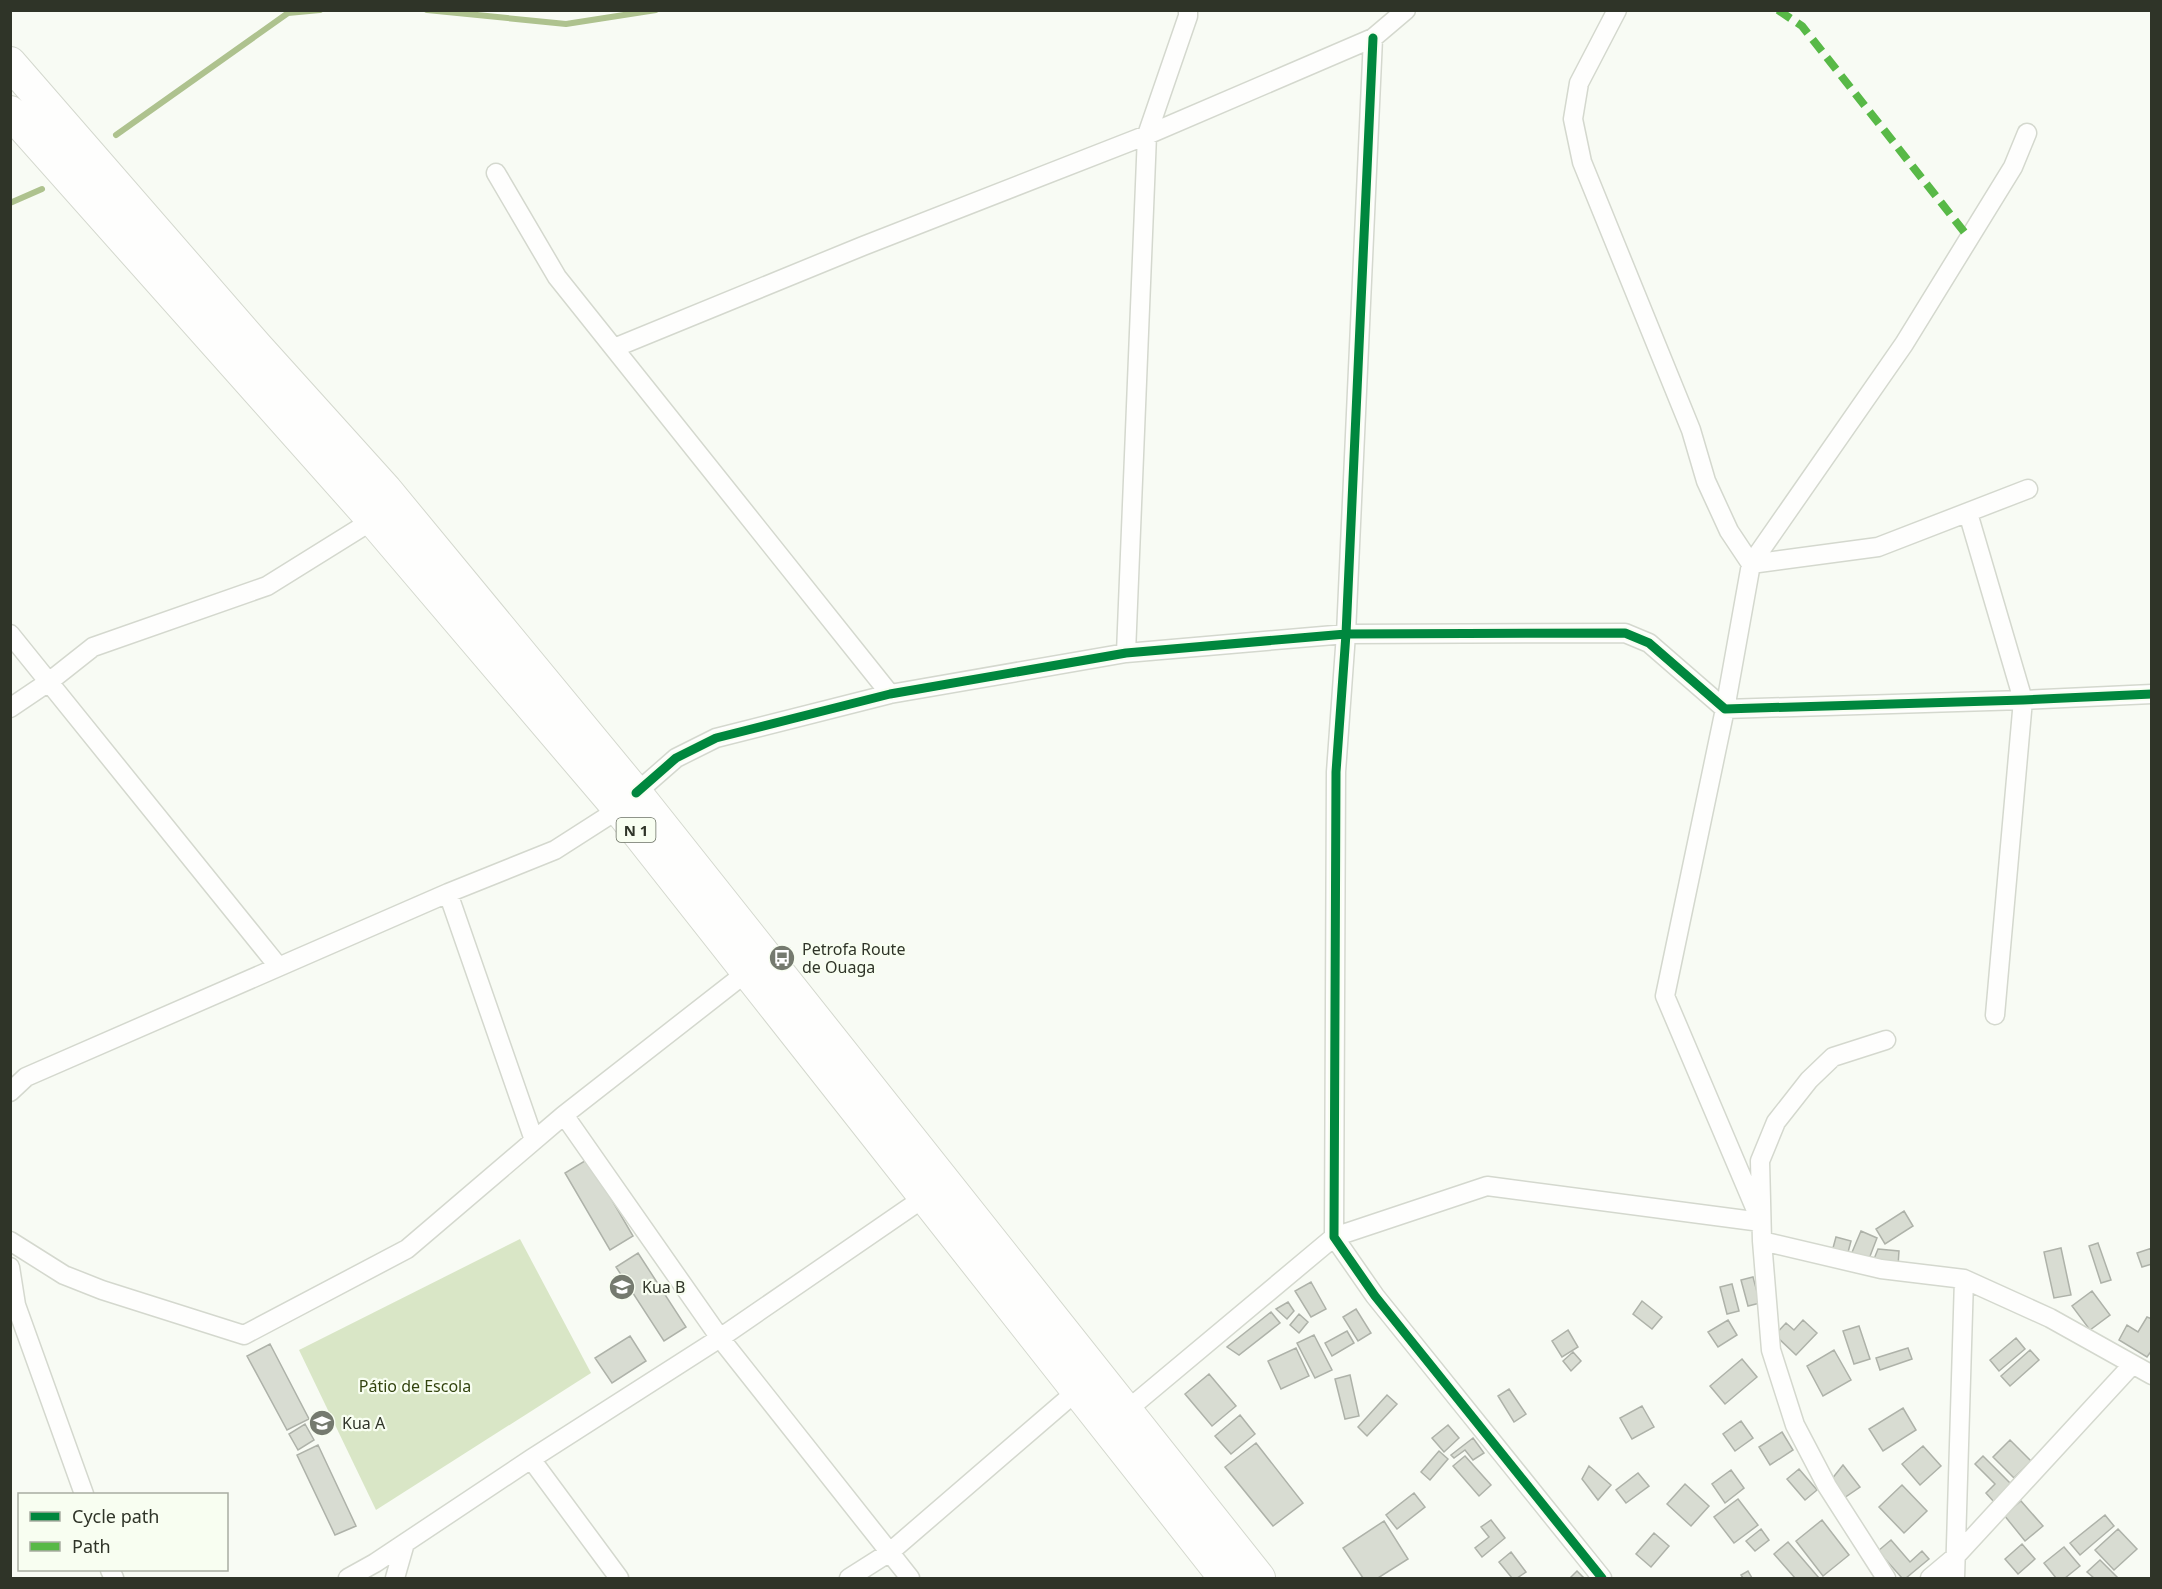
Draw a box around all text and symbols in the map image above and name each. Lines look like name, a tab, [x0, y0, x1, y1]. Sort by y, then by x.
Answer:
road number: N 1	[616, 818, 656, 842]
place label: Petrofa Route de Ouaga	[802, 938, 905, 978]
bus stop icon: Petrofa Route de Ouaga	[767, 943, 797, 973]
school or university icon: Kua B	[607, 1272, 637, 1302]
place label: Kua B	[642, 1276, 685, 1298]
park label: Pátio de Escola	[359, 1375, 471, 1397]
school or university icon: Kua A	[307, 1408, 337, 1438]
place label: Kua A	[342, 1412, 386, 1434]
legend	[18, 1493, 228, 1571]
text: Cycle path	[72, 1504, 159, 1528]
text: Path	[72, 1534, 111, 1558]

